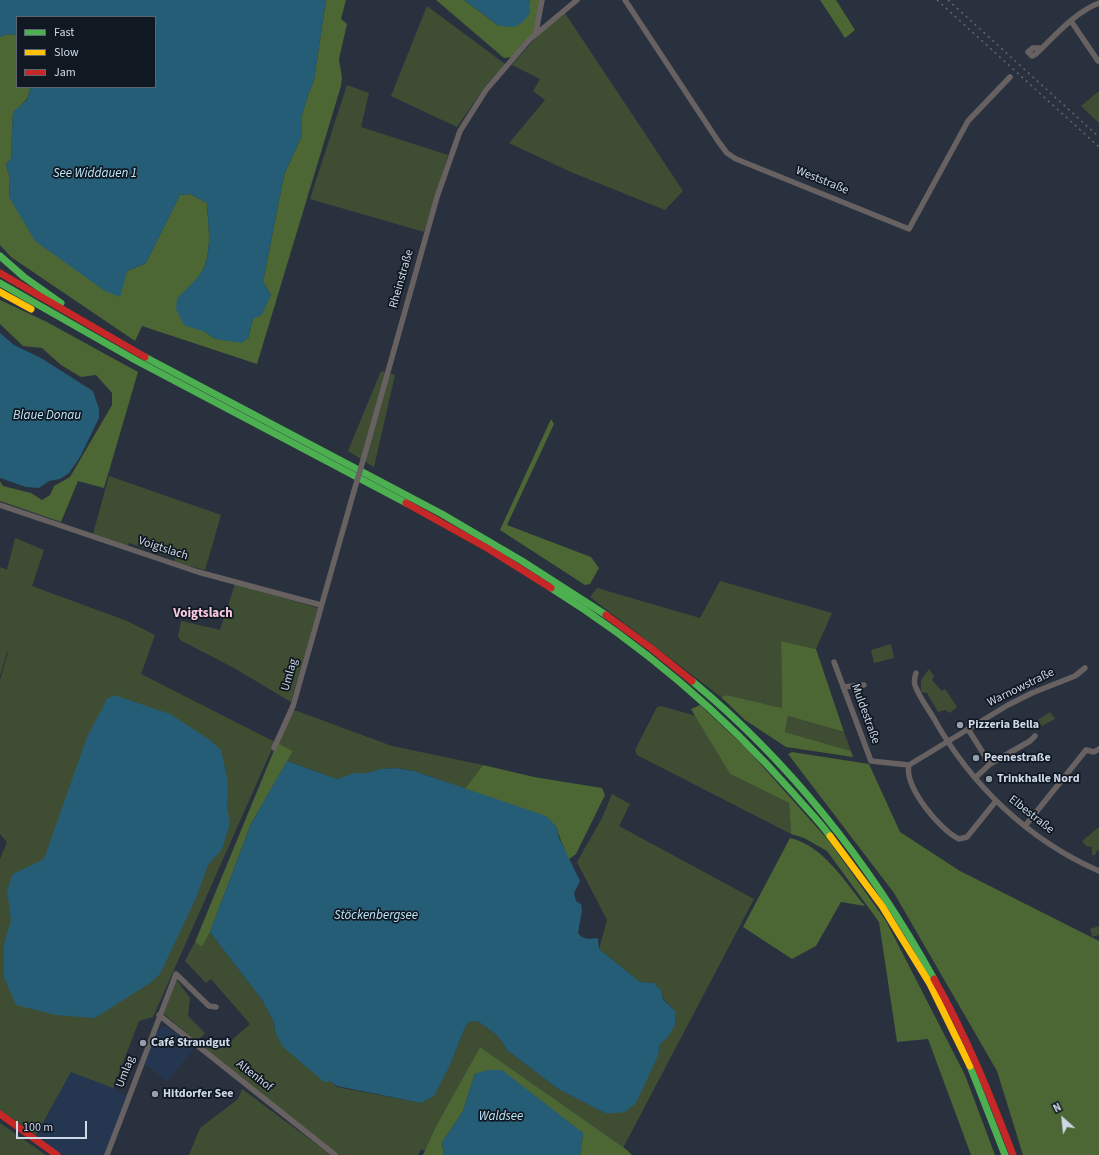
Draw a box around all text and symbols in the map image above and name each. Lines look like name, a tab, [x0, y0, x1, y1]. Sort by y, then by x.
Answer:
legend	[16, 16, 156, 88]
text: Fast	[54, 24, 74, 41]
text: Slow	[54, 44, 79, 61]
text: Jam	[54, 64, 76, 81]
street label: Weststraße	[793, 164, 851, 198]
water label: See Widdauen 1	[53, 166, 137, 182]
street label: Rheinstraße	[387, 248, 417, 310]
water label: Blaue Donau	[13, 408, 81, 424]
street label: Voigtslach	[136, 534, 190, 564]
district label: Voigtslach	[173, 606, 233, 622]
street label: Umlag	[279, 657, 301, 693]
street label: Warnowstraße	[985, 666, 1057, 710]
street label: Muldestraße	[848, 682, 882, 746]
place label: Pizzeria Bella	[968, 718, 1039, 732]
marker: Pizzeria Bella	[955, 720, 965, 730]
place label: Peenestraße	[984, 751, 1051, 765]
marker: Peenestraße	[971, 753, 981, 763]
place label: Trinkhalle Nord	[997, 772, 1080, 786]
marker: Trinkhalle Nord	[984, 774, 994, 784]
street label: Elbestraße	[1005, 793, 1057, 837]
water label: Stöckenbergsee	[334, 908, 418, 924]
place label: Café Strandgut	[151, 1036, 230, 1050]
marker: Café Strandgut	[138, 1038, 148, 1048]
street label: Umlag	[113, 1054, 139, 1090]
street label: Altenhof	[233, 1057, 275, 1095]
place label: Hitdorfer See	[163, 1087, 234, 1101]
marker: Hitdorfer See	[150, 1089, 160, 1099]
north arrow	[1043, 1099, 1083, 1139]
text: N	[1051, 1100, 1064, 1116]
water label: Waldsee	[479, 1109, 523, 1125]
scale bar	[18, 1113, 89, 1139]
text: 100 m	[23, 1119, 53, 1136]

